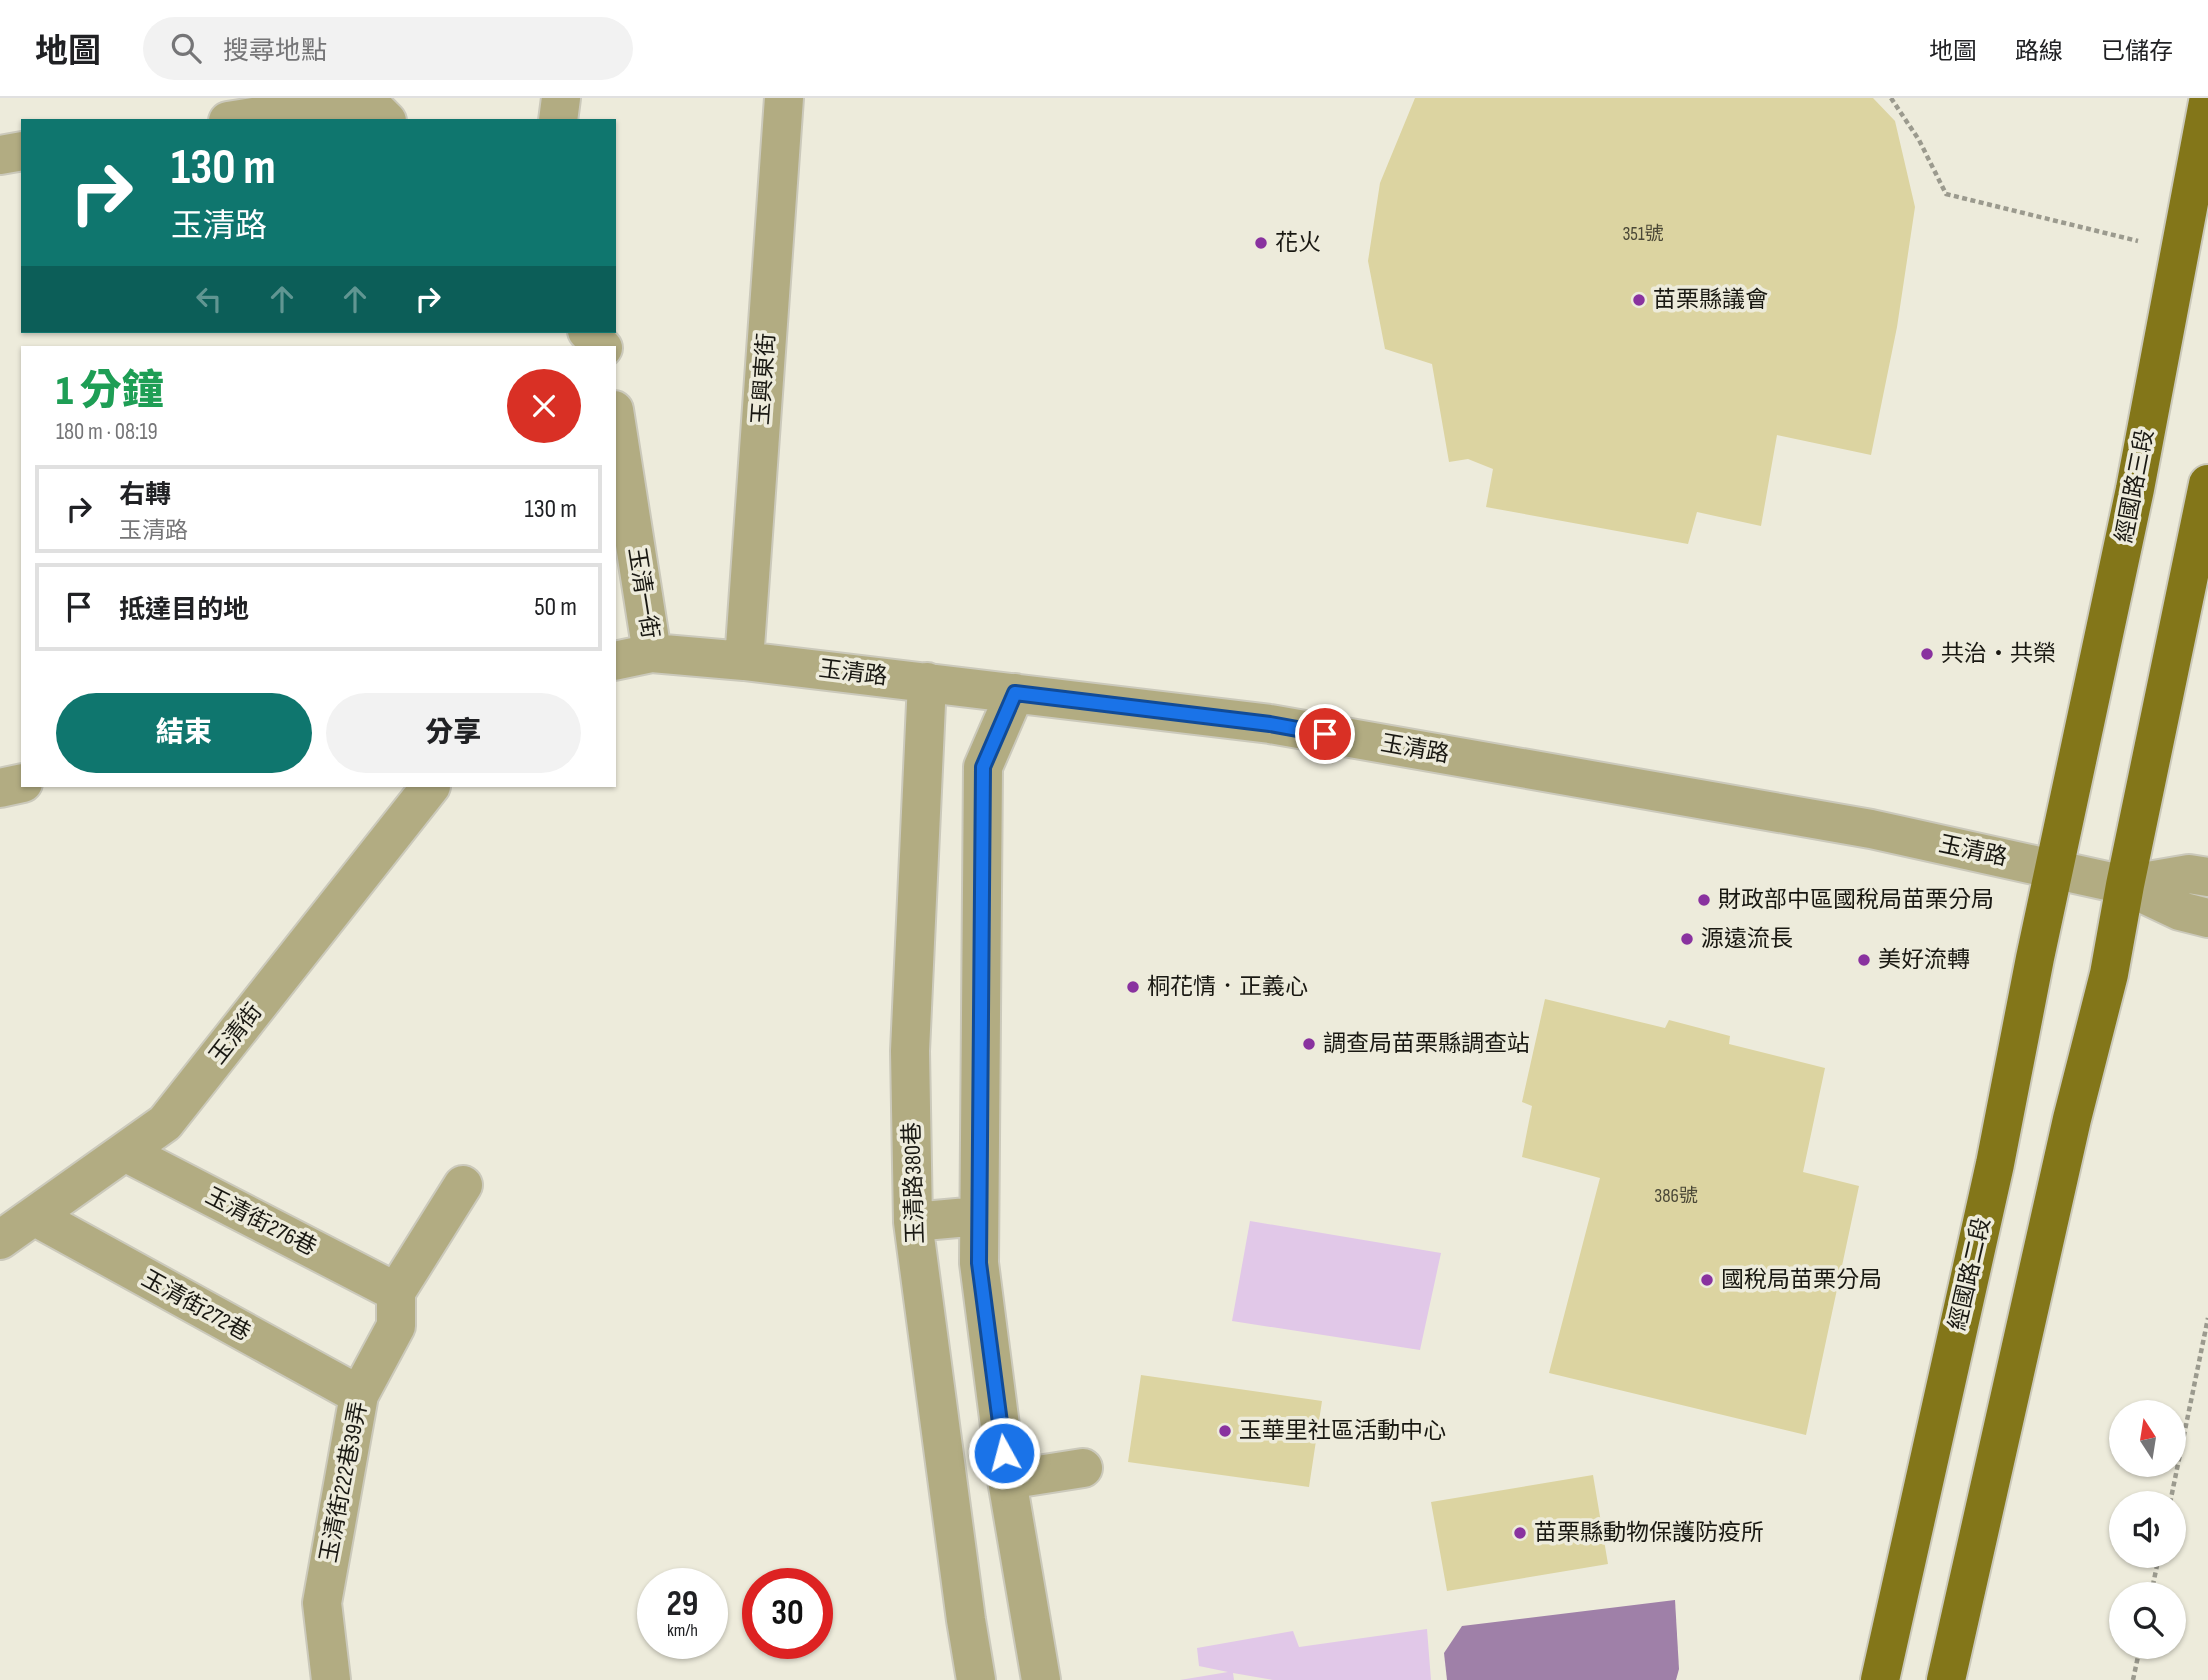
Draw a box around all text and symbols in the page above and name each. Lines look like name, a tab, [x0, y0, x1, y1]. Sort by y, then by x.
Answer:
search box	[143, 17, 633, 80]
icon: search	[167, 29, 205, 67]
text: 地圖	[35, 32, 101, 72]
text: 搜尋地點	[223, 36, 327, 67]
text: 地圖	[1929, 37, 1977, 66]
text: 路線	[2015, 37, 2063, 66]
text: 已儲存	[2101, 37, 2173, 66]
text: 130 m	[171, 139, 276, 198]
icon: right	[56, 147, 147, 238]
text: 玉清路	[171, 207, 267, 246]
house number: 351號	[1622, 223, 1664, 246]
place label: 花火	[1275, 229, 1321, 257]
marker: 花火	[1253, 235, 1269, 251]
icon: left	[190, 280, 228, 318]
icon: ahead	[263, 280, 301, 318]
icon: ahead	[336, 280, 374, 318]
icon: right	[409, 280, 447, 318]
place label: 苗栗縣議會	[1653, 286, 1768, 314]
marker: 苗栗縣議會	[1631, 292, 1647, 308]
street label: 玉興東街	[747, 332, 781, 426]
text: 1 分鐘	[56, 366, 164, 417]
button: close	[507, 369, 581, 443]
text: 180 m · 08:19	[56, 418, 158, 446]
street label: 經國路三段	[2110, 427, 2160, 545]
text: 右轉	[119, 480, 171, 511]
icon: right	[60, 490, 98, 528]
text: 130 m	[525, 494, 577, 525]
text: 玉清路	[119, 517, 188, 545]
street label: 玉清一街	[622, 545, 664, 641]
icon: arrive	[60, 588, 98, 626]
text: 50 m	[534, 592, 577, 623]
text: 抵達目的地	[119, 595, 249, 626]
place label: 共治‧共榮	[1941, 640, 2056, 668]
marker: 共治‧共榮	[1919, 646, 1935, 662]
street label: 玉清路	[817, 655, 889, 691]
button: 結束	[56, 693, 312, 773]
button: 分享	[326, 693, 581, 773]
pin	[1295, 704, 1355, 764]
icon: arrive	[1306, 715, 1344, 753]
street label: 玉清路	[1379, 729, 1451, 769]
street label: 玉清路	[1936, 830, 2010, 872]
place label: 財政部中區國稅局苗栗分局	[1718, 886, 1994, 914]
marker: 財政部中區國稅局苗栗分局	[1696, 892, 1712, 908]
place label: 源遠流長	[1701, 925, 1793, 953]
marker: 源遠流長	[1679, 931, 1695, 947]
place label: 美好流轉	[1878, 946, 1970, 974]
marker: 美好流轉	[1856, 952, 1872, 968]
place label: 桐花情．正義心	[1147, 973, 1308, 1001]
marker: 桐花情．正義心	[1125, 979, 1141, 995]
street label: 玉清街	[204, 998, 268, 1070]
place label: 調查局苗栗縣調查站	[1323, 1030, 1530, 1058]
marker: 調查局苗栗縣調查站	[1301, 1036, 1317, 1052]
street label: 玉清路380巷	[898, 1122, 930, 1244]
street label: 玉清街276巷	[201, 1182, 321, 1262]
house number: 386號	[1654, 1185, 1698, 1208]
street label: 經國路二段	[1943, 1215, 1997, 1333]
street label: 玉清街272巷	[137, 1265, 255, 1347]
place label: 國稅局苗栗分局	[1721, 1266, 1882, 1294]
marker: 國稅局苗栗分局	[1699, 1272, 1715, 1288]
street label: 玉清街222巷39弄	[315, 1399, 373, 1565]
north arrow	[2109, 1400, 2186, 1477]
map controls	[2109, 1400, 2186, 1659]
position arrow	[967, 1416, 1041, 1490]
place label: 玉華里社區活動中心	[1239, 1417, 1446, 1445]
marker: 玉華里社區活動中心	[1217, 1423, 1233, 1439]
button: sound	[2109, 1491, 2186, 1568]
place label: 苗栗縣動物保護防疫所	[1534, 1519, 1764, 1547]
marker: 苗栗縣動物保護防疫所	[1512, 1525, 1528, 1541]
speed limit sign: 30	[742, 1568, 833, 1659]
button: search	[2109, 1582, 2186, 1659]
text: 29	[667, 1583, 698, 1626]
text: km/h	[667, 1620, 698, 1641]

